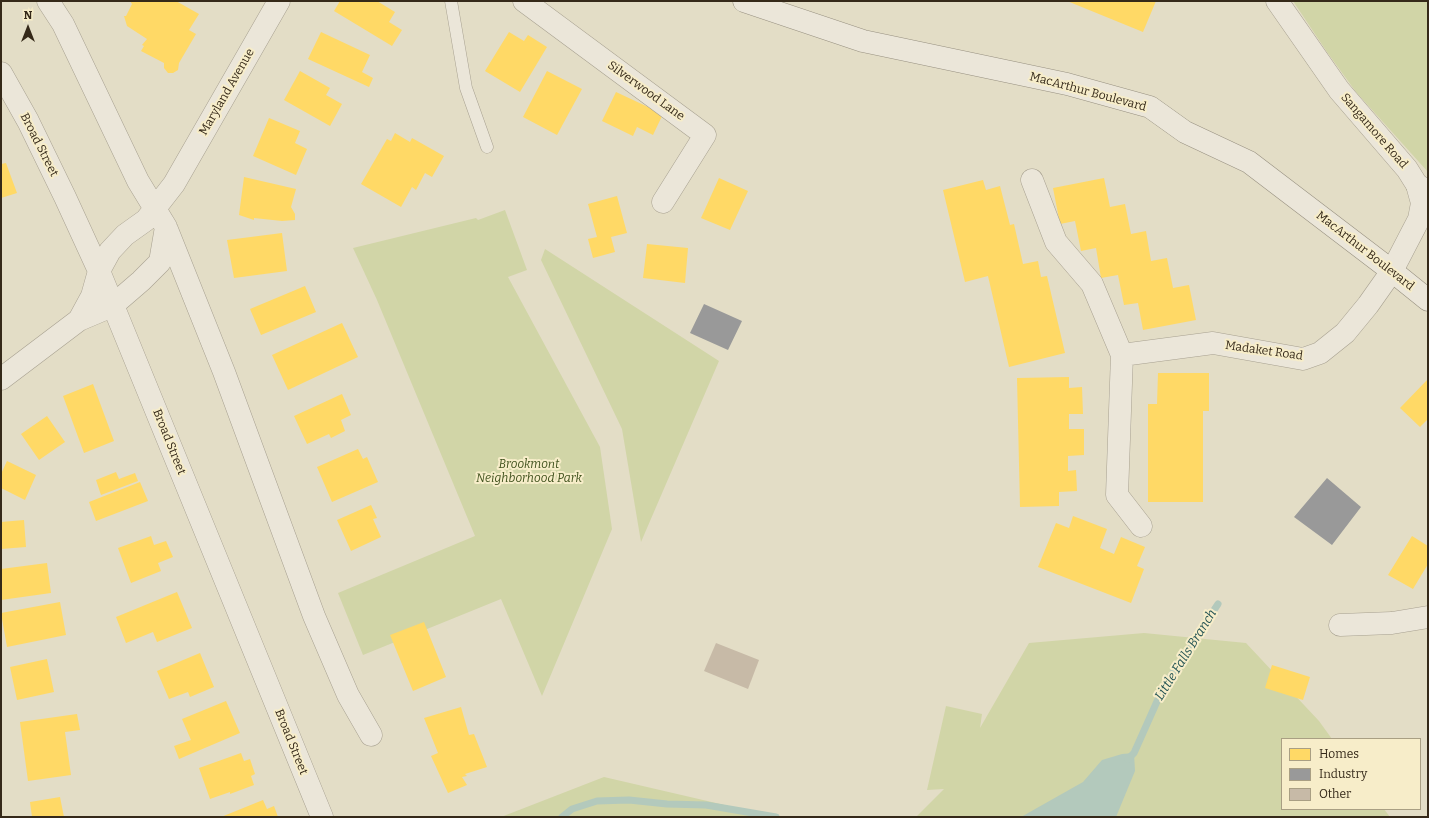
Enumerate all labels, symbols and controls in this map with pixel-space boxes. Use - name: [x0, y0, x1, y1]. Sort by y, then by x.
- north arrow: [8, 8, 48, 48]
- text: N: [24, 9, 32, 22]
- street label: Maryland Avenue: [196, 46, 258, 138]
- street label: Silverwood Lane: [605, 58, 687, 124]
- street label: MacArthur Boulevard: [1028, 69, 1148, 115]
- street label: Sangamore Road: [1337, 91, 1411, 171]
- street label: Broad Street: [17, 111, 61, 179]
- street label: MacArthur Boulevard: [1313, 208, 1417, 294]
- street label: Madaket Road: [1224, 338, 1304, 364]
- street label: Broad Street: [149, 407, 189, 477]
- park label: Brookmont Neighborhood Park: [476, 458, 582, 486]
- water label: Little Falls Branch: [1152, 607, 1220, 703]
- street label: Broad Street: [271, 707, 311, 777]
- legend: [1281, 738, 1421, 810]
- text: Homes: [1319, 747, 1359, 761]
- text: Industry: [1319, 767, 1367, 781]
- text: Other: [1319, 787, 1351, 801]

